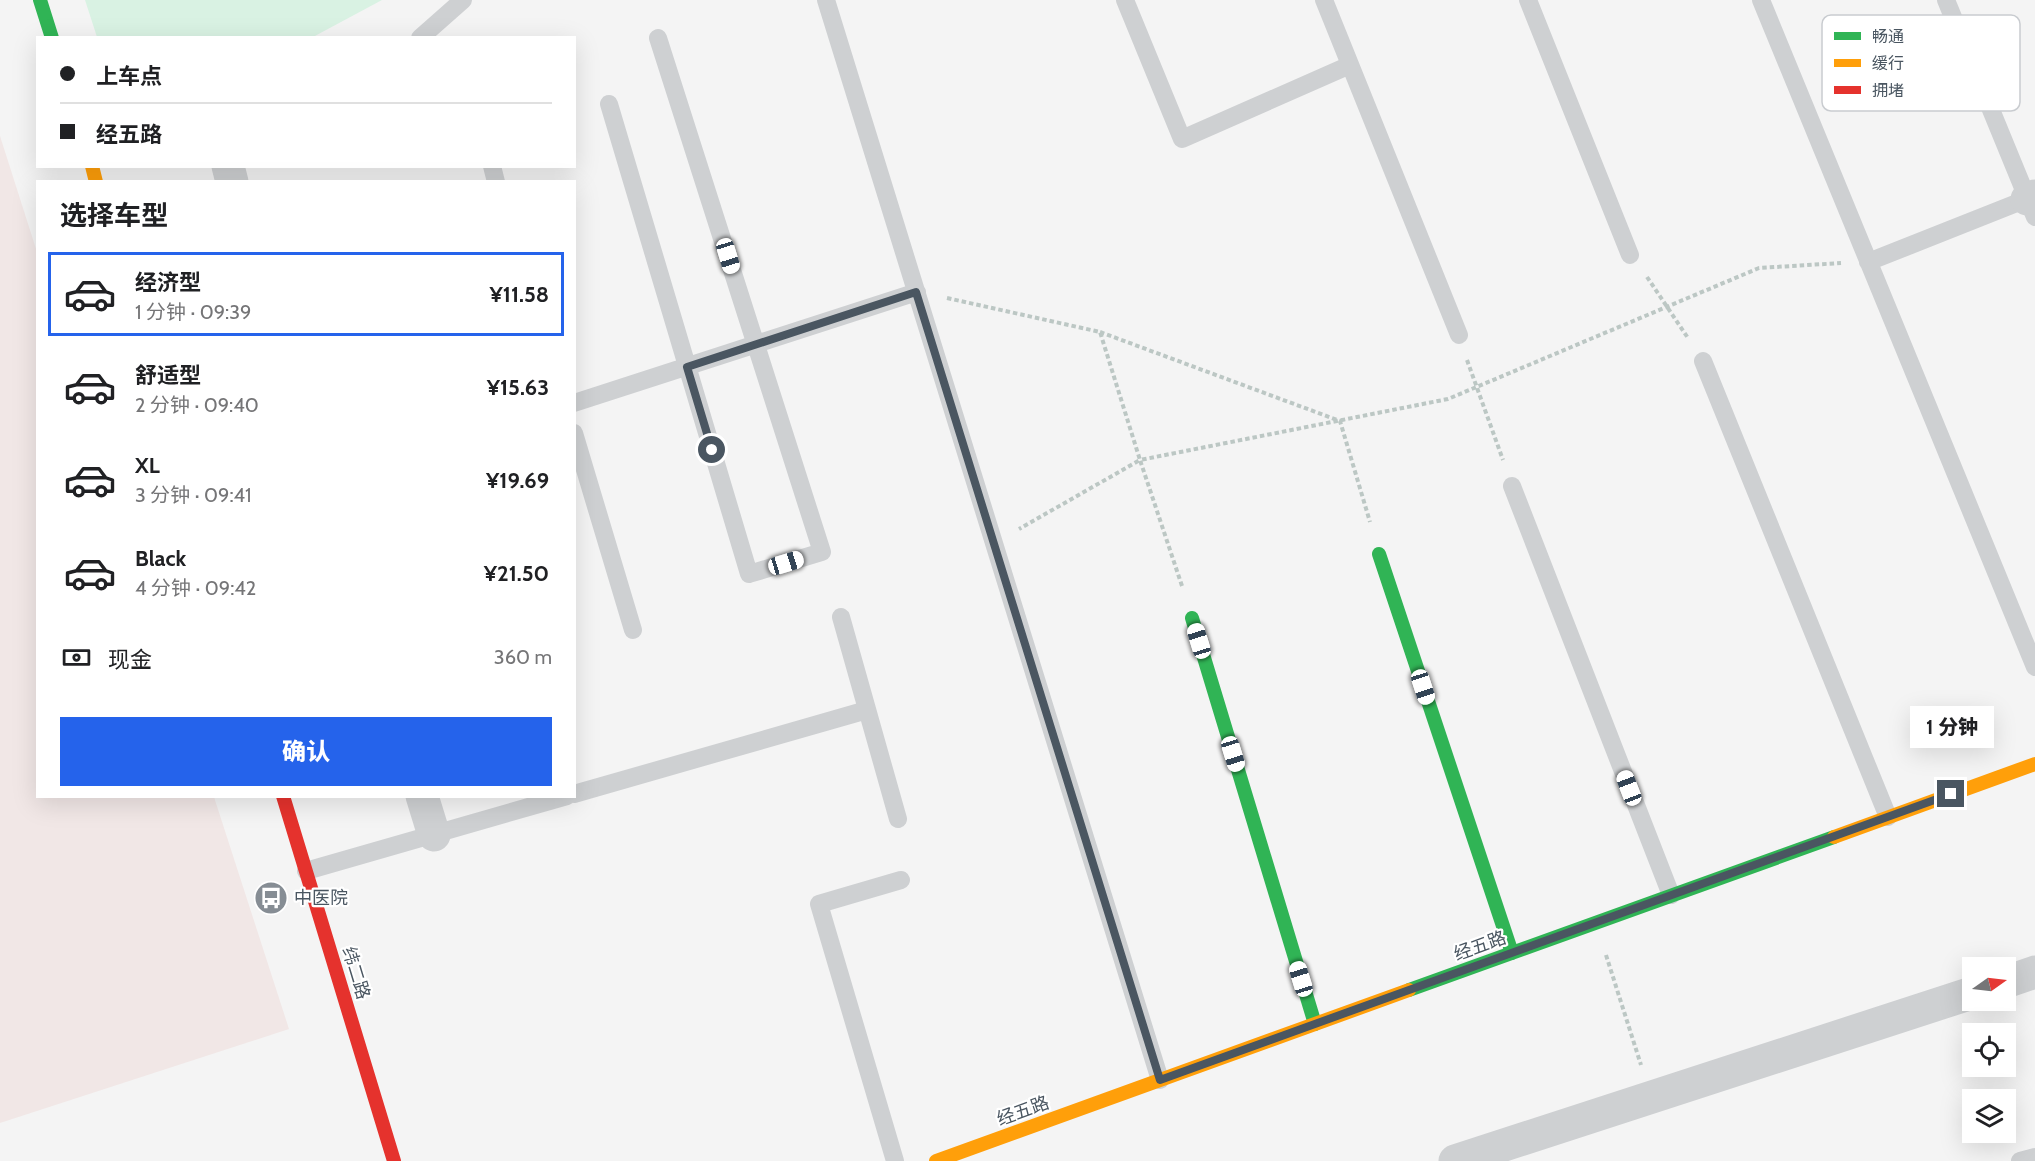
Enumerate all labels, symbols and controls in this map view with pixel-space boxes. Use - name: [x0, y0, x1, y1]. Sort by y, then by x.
- legend: [1822, 15, 2020, 111]
- text: 畅通: [1872, 27, 1904, 46]
- text: 缓行: [1872, 54, 1904, 73]
- text: 上车点: [96, 63, 162, 90]
- text: 拥堵: [1872, 81, 1904, 100]
- text: 经五路: [96, 121, 162, 148]
- text: 选择车型: [60, 199, 168, 232]
- car: [714, 236, 742, 276]
- icon: car: [63, 267, 117, 321]
- text: 经济型: [135, 269, 201, 296]
- text: ¥11.58: [489, 281, 549, 308]
- text: 1 分钟 · 09:39: [135, 300, 251, 324]
- icon: car: [63, 360, 117, 414]
- text: 舒适型: [135, 362, 201, 389]
- text: ¥15.63: [487, 374, 549, 401]
- text: 2 分钟 · 09:40: [135, 393, 259, 417]
- route start: [698, 436, 725, 463]
- text: XL: [135, 452, 160, 479]
- icon: car: [63, 453, 117, 507]
- text: ¥19.69: [486, 467, 549, 494]
- text: 3 分钟 · 09:41: [135, 483, 252, 507]
- text: Black: [135, 545, 186, 572]
- icon: car: [63, 546, 117, 600]
- car: [766, 549, 806, 577]
- text: ¥21.50: [484, 560, 549, 587]
- text: 4 分钟 · 09:42: [135, 576, 256, 600]
- car: [1185, 621, 1213, 661]
- icon: cash: [60, 641, 93, 674]
- text: 360 m: [494, 645, 552, 669]
- text: 现金: [108, 646, 152, 673]
- car: [1409, 667, 1437, 707]
- callout: 1 分钟: [1909, 707, 1993, 749]
- text: 1 分钟: [1926, 715, 1978, 739]
- button: 确认: [60, 717, 552, 786]
- car: [1219, 734, 1247, 774]
- car: [1614, 768, 1644, 808]
- route end: [1937, 780, 1964, 807]
- bus stop icon: 中医院: [253, 880, 289, 916]
- place label: 中医院: [294, 887, 348, 909]
- street label: 经五路: [1451, 926, 1509, 966]
- street label: 纬二路: [338, 944, 374, 1002]
- north arrow: [1962, 957, 2016, 1011]
- map controls: [1962, 957, 2016, 1143]
- car: [1287, 959, 1315, 999]
- button: locate: [1962, 1023, 2016, 1077]
- button: layers: [1962, 1089, 2016, 1143]
- street label: 经五路: [994, 1091, 1052, 1131]

